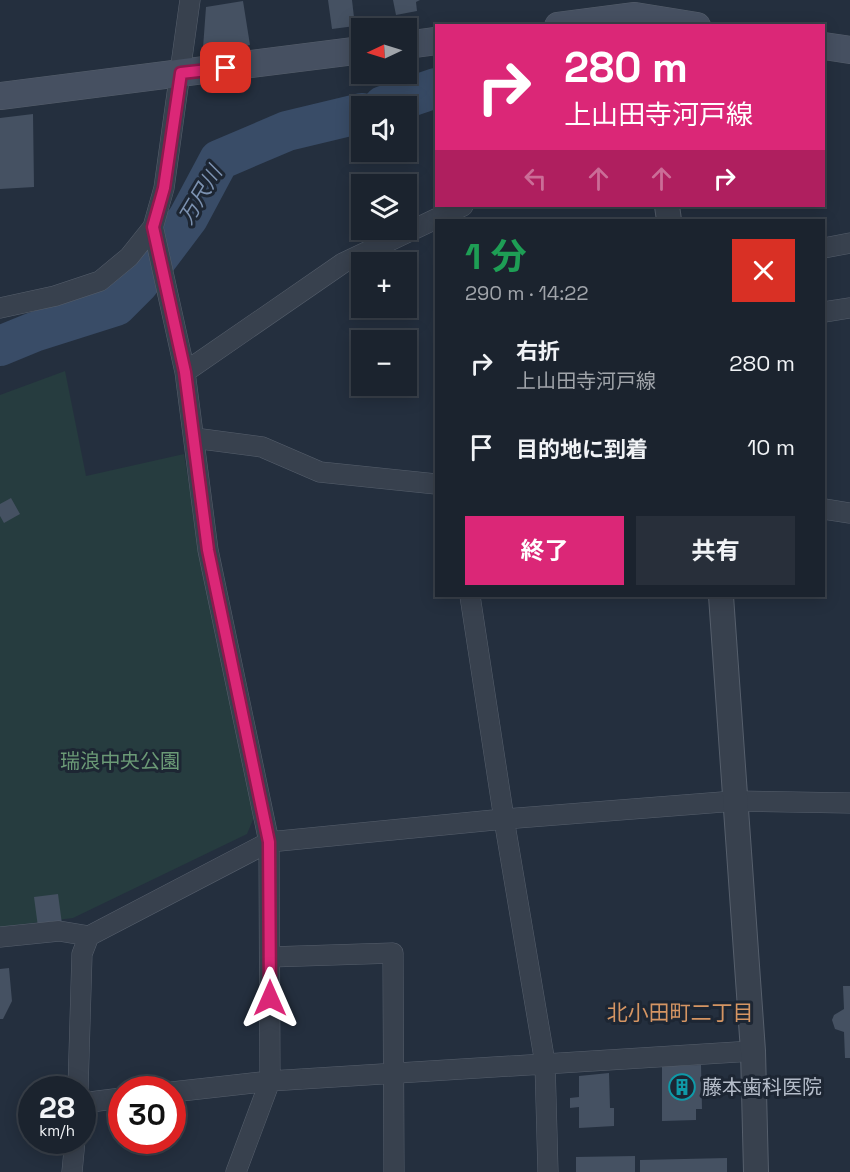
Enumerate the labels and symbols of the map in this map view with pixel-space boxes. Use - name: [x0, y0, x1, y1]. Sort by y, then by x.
- north arrow: [351, 18, 417, 84]
- pin: [200, 42, 251, 93]
- water label: 万尺川: [172, 159, 229, 229]
- park label: 瑞浪中央公園: [60, 748, 180, 774]
- position arrow: [238, 966, 302, 1030]
- district label: 北小田町二丁目: [607, 999, 754, 1026]
- building icon: 藤本歯科医院: [667, 1072, 697, 1102]
- place label: 藤本歯科医院: [702, 1074, 822, 1100]
- speed limit sign: 30: [108, 1076, 186, 1154]

